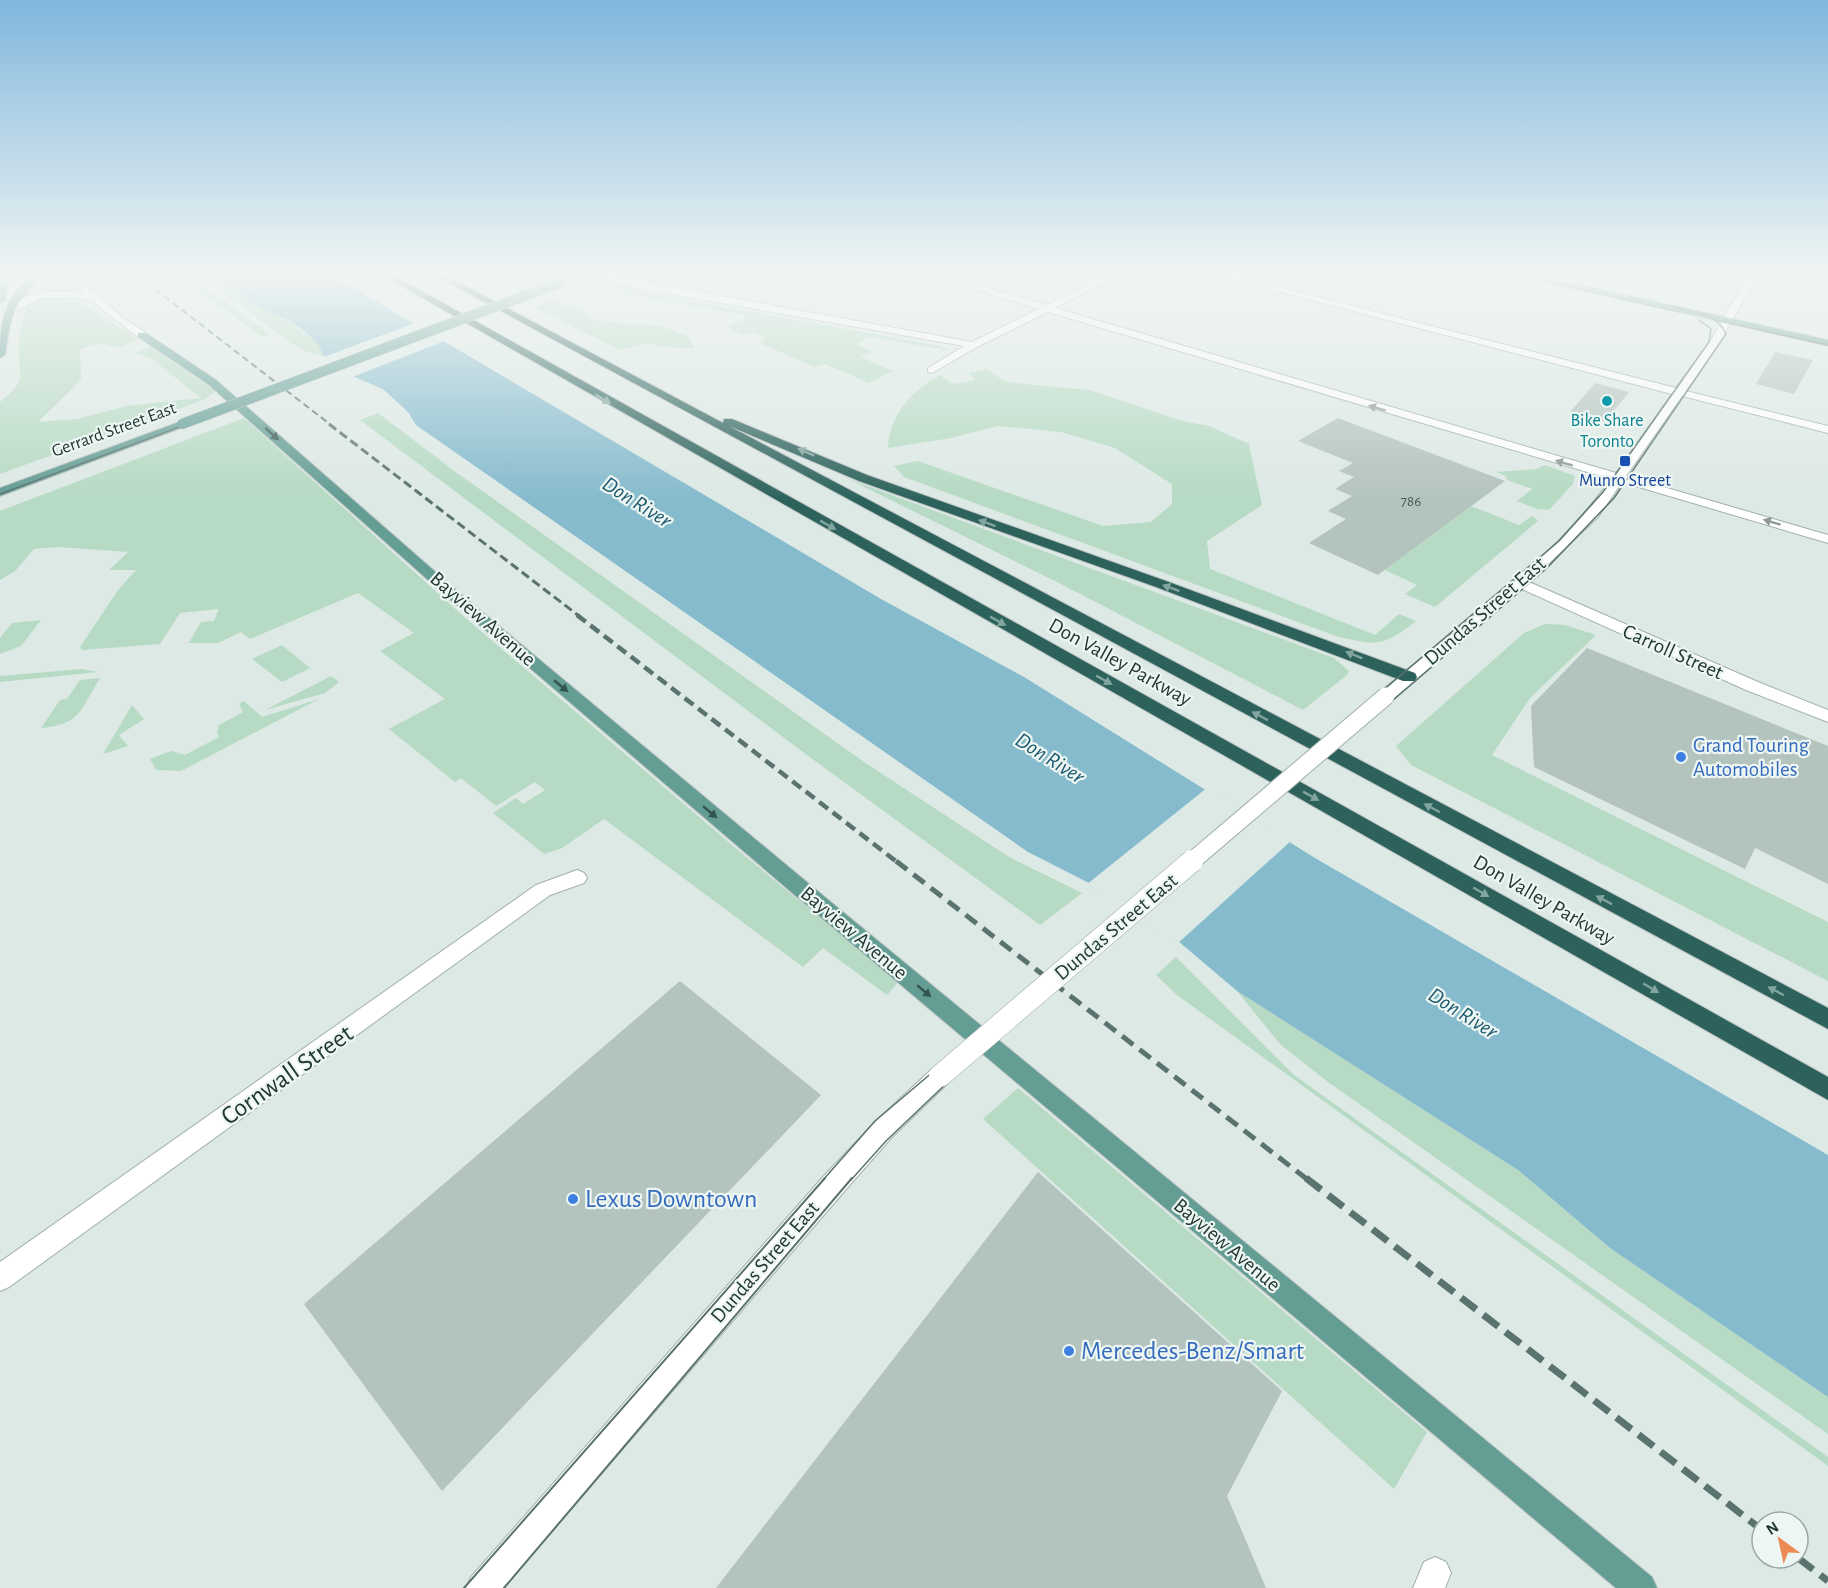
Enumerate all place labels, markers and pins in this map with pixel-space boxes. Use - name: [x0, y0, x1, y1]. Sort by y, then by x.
- marker: Bike Share Toronto: [1600, 394, 1614, 408]
- place label: Bike Share Toronto: [1570, 412, 1644, 451]
- marker: Munro Street: [1618, 454, 1632, 468]
- place label: Munro Street: [1579, 472, 1671, 490]
- place label: Grand Touring Automobiles: [1693, 735, 1810, 780]
- marker: Grand Touring Automobiles: [1674, 750, 1688, 764]
- place label: Lexus Downtown: [585, 1186, 757, 1212]
- marker: Lexus Downtown: [566, 1192, 580, 1206]
- place label: Mercedes-Benz/Smart: [1081, 1338, 1304, 1364]
- marker: Mercedes-Benz/Smart: [1062, 1344, 1076, 1358]

